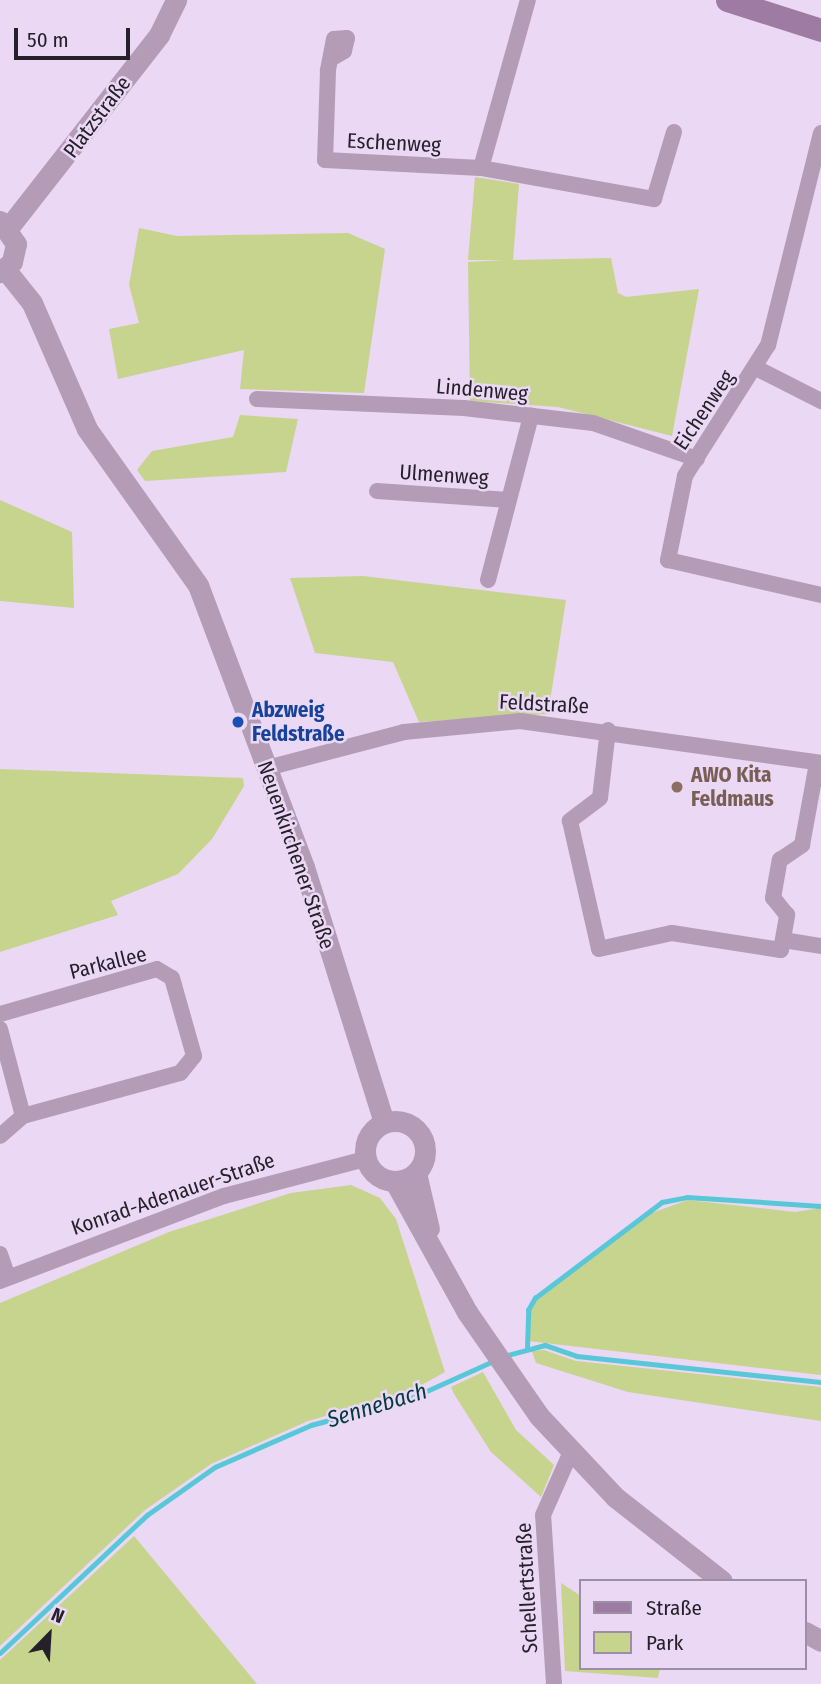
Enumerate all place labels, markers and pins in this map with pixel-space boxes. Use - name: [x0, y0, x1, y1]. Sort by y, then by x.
- place label: Abzweig Feldstraße: [252, 697, 345, 747]
- marker: Abzweig Feldstraße: [230, 714, 246, 730]
- place label: AWO Kita Feldmaus: [691, 762, 774, 812]
- marker: AWO Kita Feldmaus: [669, 779, 685, 795]

